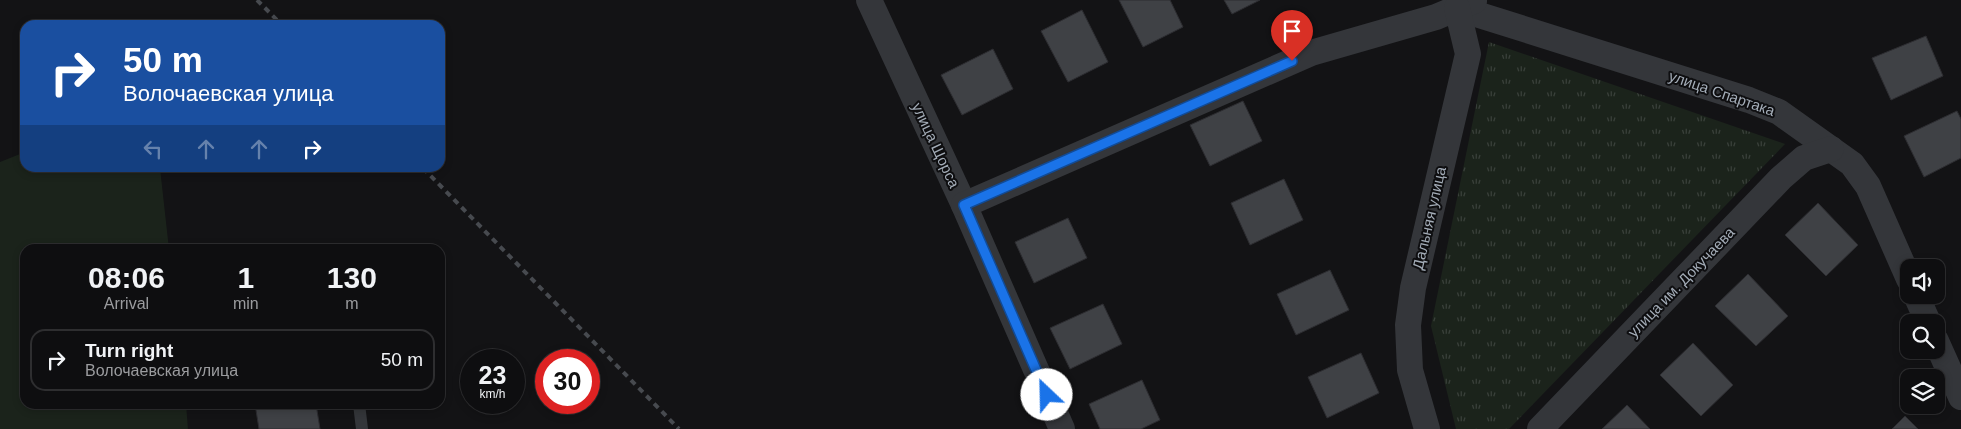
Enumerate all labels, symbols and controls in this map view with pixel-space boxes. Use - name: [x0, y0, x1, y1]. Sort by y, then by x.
- pin: [1271, 10, 1313, 61]
- icon: arrive: [1278, 17, 1306, 45]
- icon: right: [40, 40, 105, 105]
- text: 50 m: [123, 40, 203, 79]
- street label: улица Спартака: [1667, 67, 1778, 119]
- text: Волочаевская улица: [123, 81, 333, 106]
- street label: улица Щорса: [909, 100, 963, 191]
- icon: left: [139, 135, 167, 163]
- icon: ahead: [192, 135, 220, 163]
- icon: ahead: [245, 135, 273, 163]
- icon: right: [298, 135, 326, 163]
- street label: Дальняя улица: [1409, 164, 1449, 271]
- street label: улица им. Докучаева: [1624, 223, 1738, 340]
- map controls: [1900, 259, 1945, 414]
- button: sound: [1900, 259, 1945, 304]
- text: 08:06: [88, 261, 165, 294]
- text: 1: [237, 261, 254, 294]
- text: 130: [327, 261, 377, 294]
- text: Arrival: [104, 295, 149, 312]
- text: min: [233, 295, 259, 312]
- text: m: [345, 295, 358, 312]
- button: search: [1900, 314, 1945, 359]
- text: Turn right: [85, 340, 173, 361]
- icon: right: [42, 346, 70, 374]
- text: 50 m: [381, 349, 423, 370]
- speed limit sign: 30: [535, 349, 600, 414]
- text: 23: [479, 361, 506, 389]
- text: Волочаевская улица: [85, 362, 238, 379]
- position arrow: [1020, 368, 1072, 420]
- button: layers: [1900, 369, 1945, 414]
- text: km/h: [479, 387, 506, 401]

